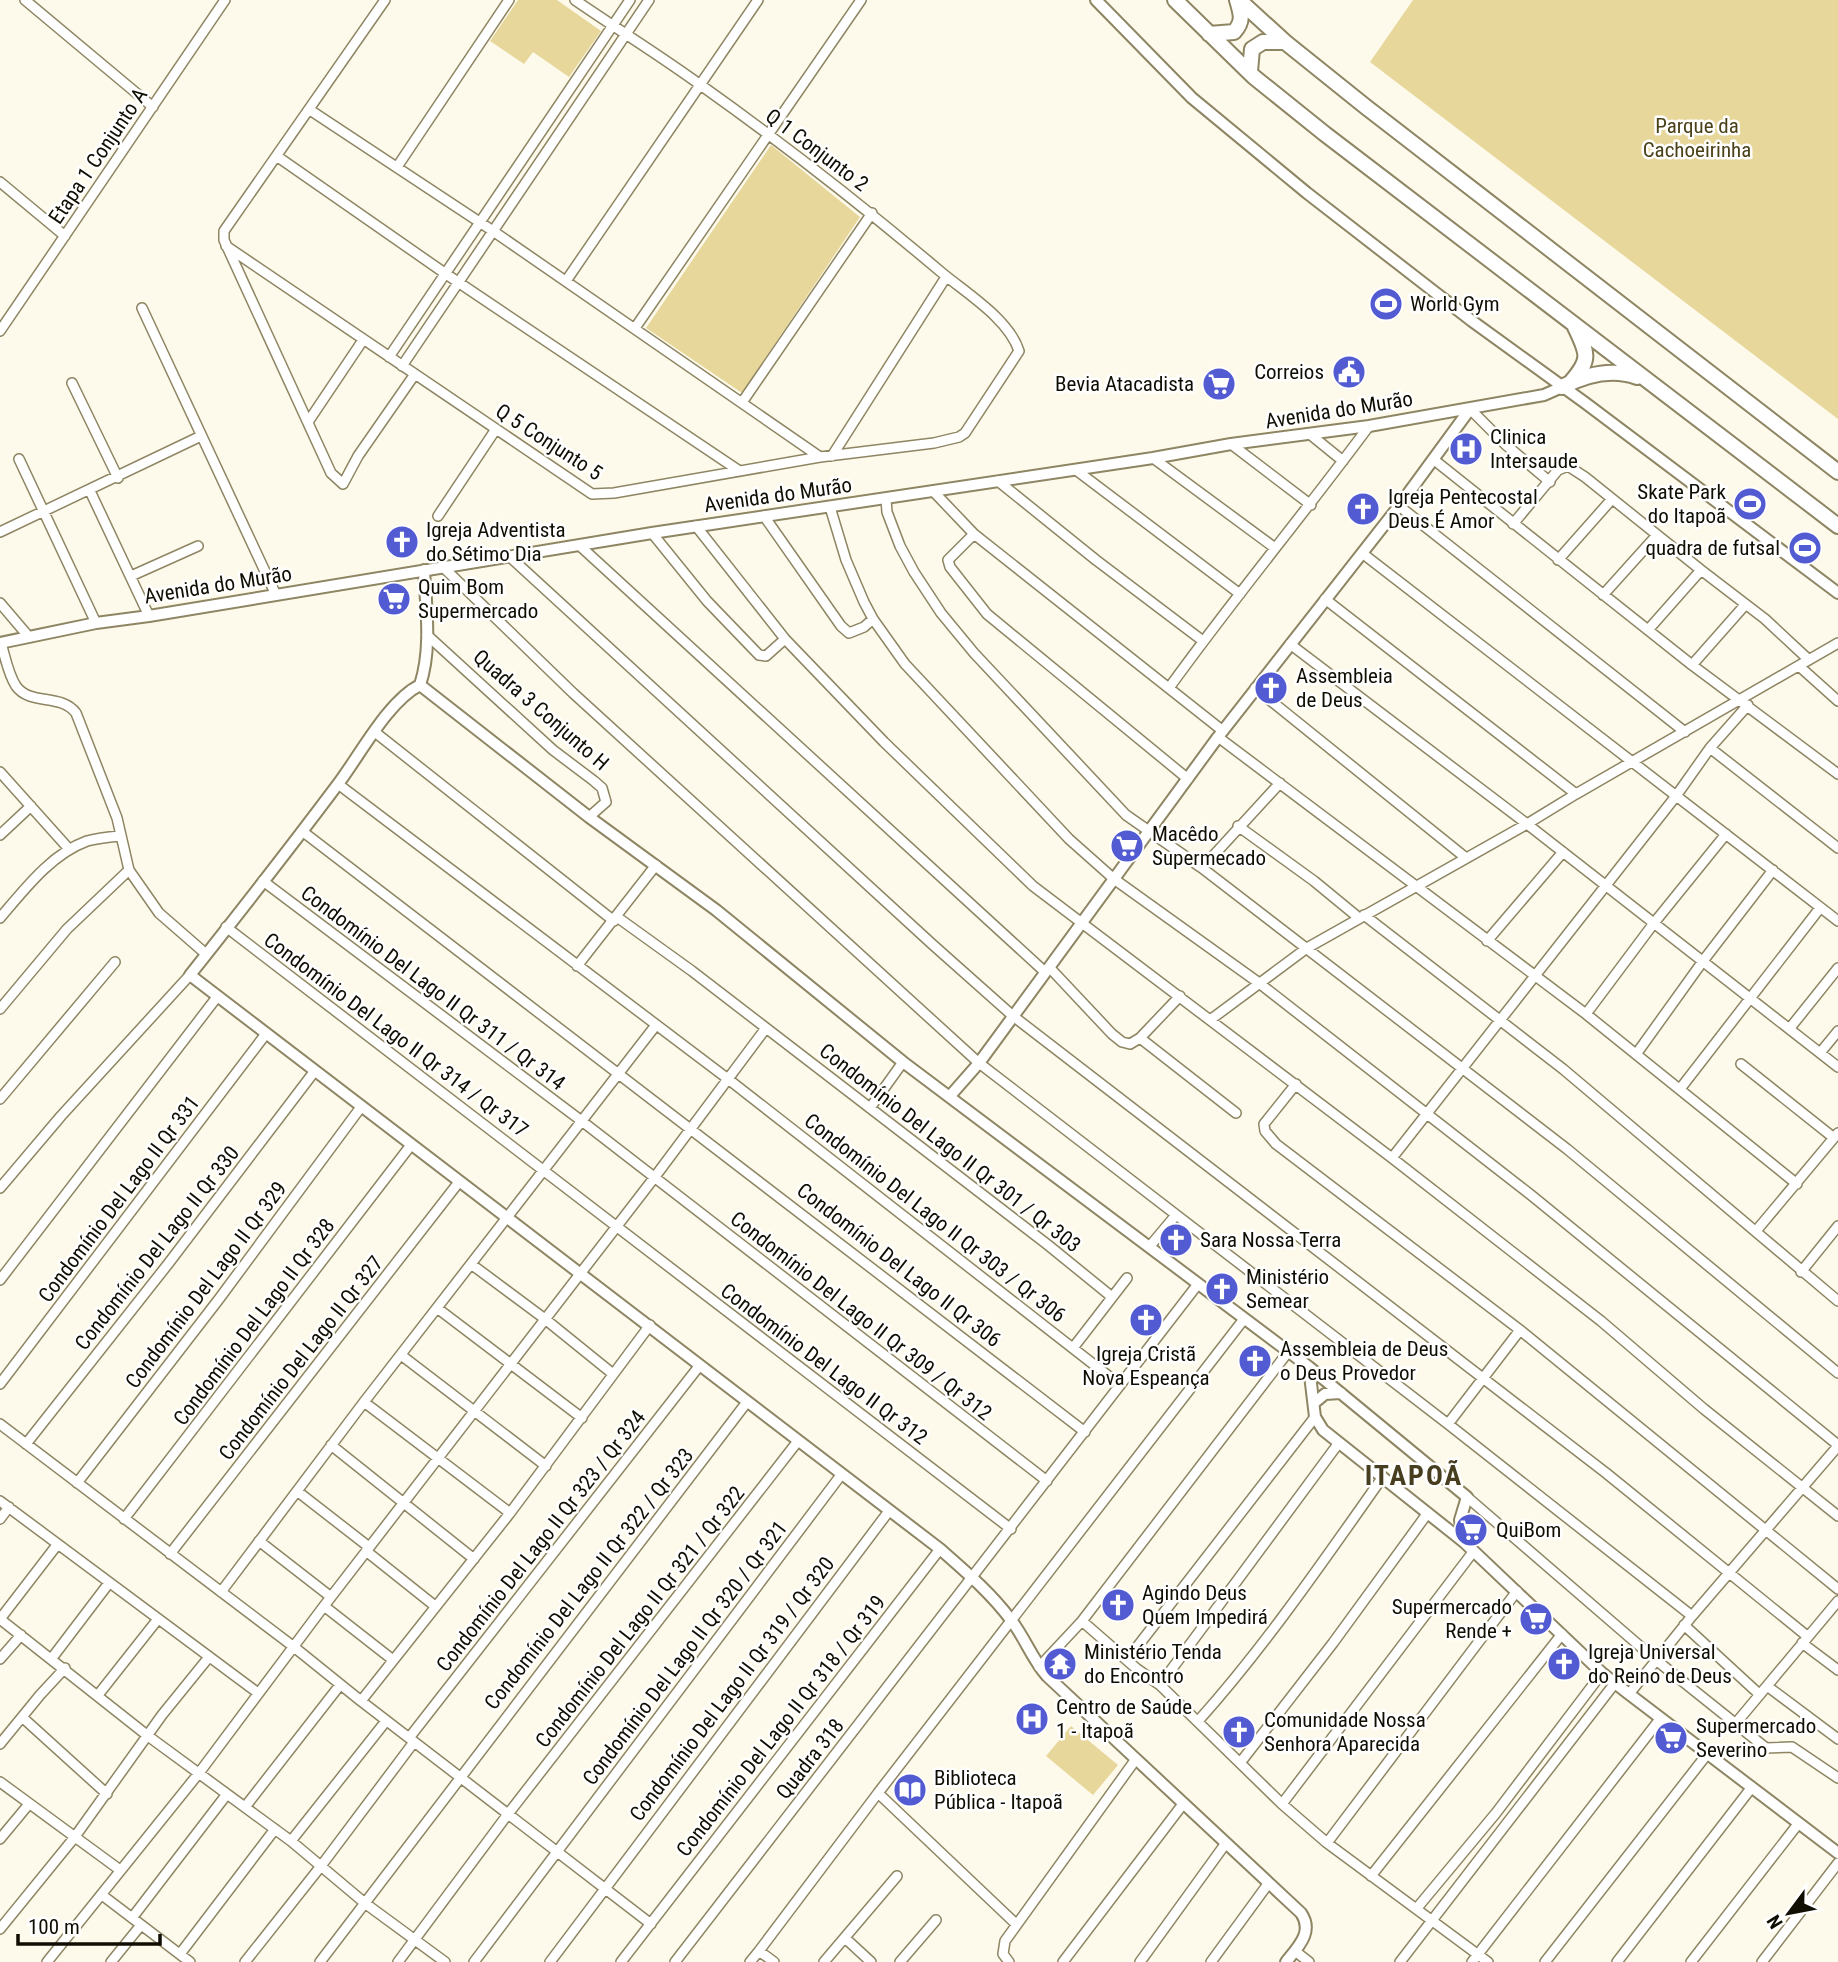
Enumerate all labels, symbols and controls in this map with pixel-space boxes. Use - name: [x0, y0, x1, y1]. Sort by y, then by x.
- street label: Etapa 1 Conjunto A: [44, 84, 152, 228]
- street label: Q 1 Conjunto 2: [761, 104, 873, 196]
- park label: Parque da Cachoeirinha: [1643, 114, 1751, 162]
- sports icon: World Gym: [1367, 285, 1405, 323]
- place label: World Gym: [1410, 292, 1500, 316]
- public building icon: Correios: [1330, 353, 1368, 391]
- place label: Correios: [1254, 360, 1324, 384]
- supermarket icon: Bevia Atacadista: [1200, 365, 1238, 403]
- place label: Bevia Atacadista: [1055, 372, 1194, 396]
- street label: Avenida do Murão: [1264, 386, 1414, 434]
- street label: Q 5 Conjunto 5: [491, 399, 607, 485]
- place label: Clinica Intersaude: [1490, 425, 1578, 473]
- hospital icon: Clinica Intersaude: [1447, 430, 1485, 468]
- street label: Avenida do Murão: [703, 473, 853, 517]
- place label: Skate Park do Itapoã: [1637, 480, 1727, 528]
- place label: Igreja Pentecostal Deus É Amor: [1388, 485, 1538, 533]
- sports icon: Skate Park do Itapoã: [1731, 485, 1769, 523]
- church icon: Igreja Pentecostal Deus É Amor: [1344, 490, 1382, 528]
- place label: Igreja Adventista do Sétimo Dia: [426, 518, 566, 566]
- church icon: Igreja Adventista do Sétimo Dia: [383, 523, 421, 561]
- sports icon: quadra de futsal: [1786, 529, 1824, 567]
- place label: quadra de futsal: [1645, 536, 1780, 560]
- street label: Avenida do Murão: [143, 561, 293, 609]
- place label: Quim Bom Supermercado: [418, 575, 538, 623]
- supermarket icon: Quim Bom Supermercado: [375, 580, 413, 618]
- street label: Quadra 3 Conjunto H: [468, 645, 614, 775]
- place label: Assembleia de Deus: [1296, 664, 1393, 712]
- church icon: Assembleia de Deus: [1252, 669, 1290, 707]
- place label: Macêdo Supermecado: [1152, 822, 1266, 870]
- supermarket icon: Macêdo Supermecado: [1108, 827, 1146, 865]
- street label: Condomínio Del Lago II Qr 311 / Qr 314: [296, 881, 570, 1095]
- street label: Condomínio Del Lago II Qr 314 / Qr 317: [259, 928, 533, 1142]
- street label: Condomínio Del Lago II Qr 301 / Qr 303: [815, 1039, 1085, 1257]
- street label: Condomínio Del Lago II Qr 331: [34, 1091, 204, 1307]
- street label: Condomínio Del Lago II Qr 303 / Qr 306: [800, 1109, 1070, 1327]
- street label: Condomínio Del Lago II Qr 330: [70, 1141, 244, 1355]
- street label: Condomínio Del Lago II Qr 329: [121, 1177, 291, 1393]
- street label: Condomínio Del Lago II Qr 306: [792, 1178, 1006, 1352]
- street label: Condomínio Del Lago II Qr 309 / Qr 312: [726, 1207, 996, 1425]
- street label: Condomínio Del Lago II Qr 328: [169, 1214, 339, 1430]
- church icon: Sara Nossa Terra: [1157, 1221, 1195, 1259]
- place label: Sara Nossa Terra: [1200, 1228, 1341, 1252]
- street label: Condomínio Del Lago II Qr 327: [214, 1251, 388, 1465]
- place label: Ministério Semear: [1246, 1265, 1329, 1313]
- church icon: Ministério Semear: [1203, 1270, 1241, 1308]
- street label: Condomínio Del Lago II Qr 312: [716, 1279, 932, 1449]
- church icon: Igreja Cristã Nova Espeança: [1127, 1301, 1165, 1339]
- place label: Assembleia de Deus o Deus Provedor: [1280, 1337, 1448, 1385]
- place label: Igreja Cristã Nova Espeança: [1082, 1342, 1210, 1390]
- church icon: Assembleia de Deus o Deus Provedor: [1236, 1342, 1274, 1380]
- street label: Condomínio Del Lago II Qr 323 / Qr 324: [432, 1406, 650, 1676]
- street label: Condomínio Del Lago II Qr 322 / Qr 323: [480, 1444, 698, 1714]
- district label: ITAPOÃ: [1365, 1459, 1463, 1492]
- street label: Condomínio Del Lago II Qr 321 / Qr 322: [531, 1482, 749, 1752]
- supermarket icon: QuiBom: [1452, 1511, 1490, 1549]
- street label: Condomínio Del Lago II Qr 320 / Qr 321: [578, 1516, 792, 1790]
- place label: QuiBom: [1496, 1518, 1561, 1542]
- street label: Condomínio Del Lago II Qr 319 / Qr 320: [625, 1552, 839, 1826]
- place label: Agindo Deus Quem Impedirá: [1142, 1581, 1268, 1629]
- church icon: Agindo Deus Quem Impedirá: [1099, 1586, 1137, 1624]
- street label: Condomínio Del Lago II Qr 318 / Qr 319: [672, 1591, 890, 1861]
- place label: Supermercado Rende +: [1392, 1595, 1512, 1643]
- supermarket icon: Supermercado Rende +: [1517, 1600, 1555, 1638]
- place label: Ministério Tenda do Encontro: [1084, 1640, 1222, 1688]
- place label: Igreja Universal do Reino de Deus: [1588, 1640, 1732, 1688]
- temple icon: Ministério Tenda do Encontro: [1041, 1645, 1079, 1683]
- church icon: Igreja Universal do Reino de Deus: [1545, 1645, 1583, 1683]
- place label: Centro de Saúde 1 - Itapoã: [1056, 1695, 1192, 1743]
- hospital icon: Centro de Saúde 1 - Itapoã: [1013, 1700, 1051, 1738]
- place label: Comunidade Nossa Senhora Aparecida: [1264, 1708, 1426, 1756]
- church icon: Comunidade Nossa Senhora Aparecida: [1220, 1713, 1258, 1751]
- street label: Quadra 318: [771, 1714, 849, 1804]
- place label: Supermercado Severino: [1696, 1714, 1816, 1762]
- supermarket icon: Supermercado Severino: [1652, 1719, 1690, 1757]
- place label: Biblioteca Pública - Itapoã: [934, 1766, 1063, 1814]
- library icon: Biblioteca Pública - Itapoã: [891, 1771, 929, 1809]
- north arrow: [1754, 1878, 1824, 1948]
- scale bar: [18, 1902, 159, 1946]
- text: N: [1762, 1911, 1788, 1933]
- text: 100 m: [28, 1915, 80, 1939]

